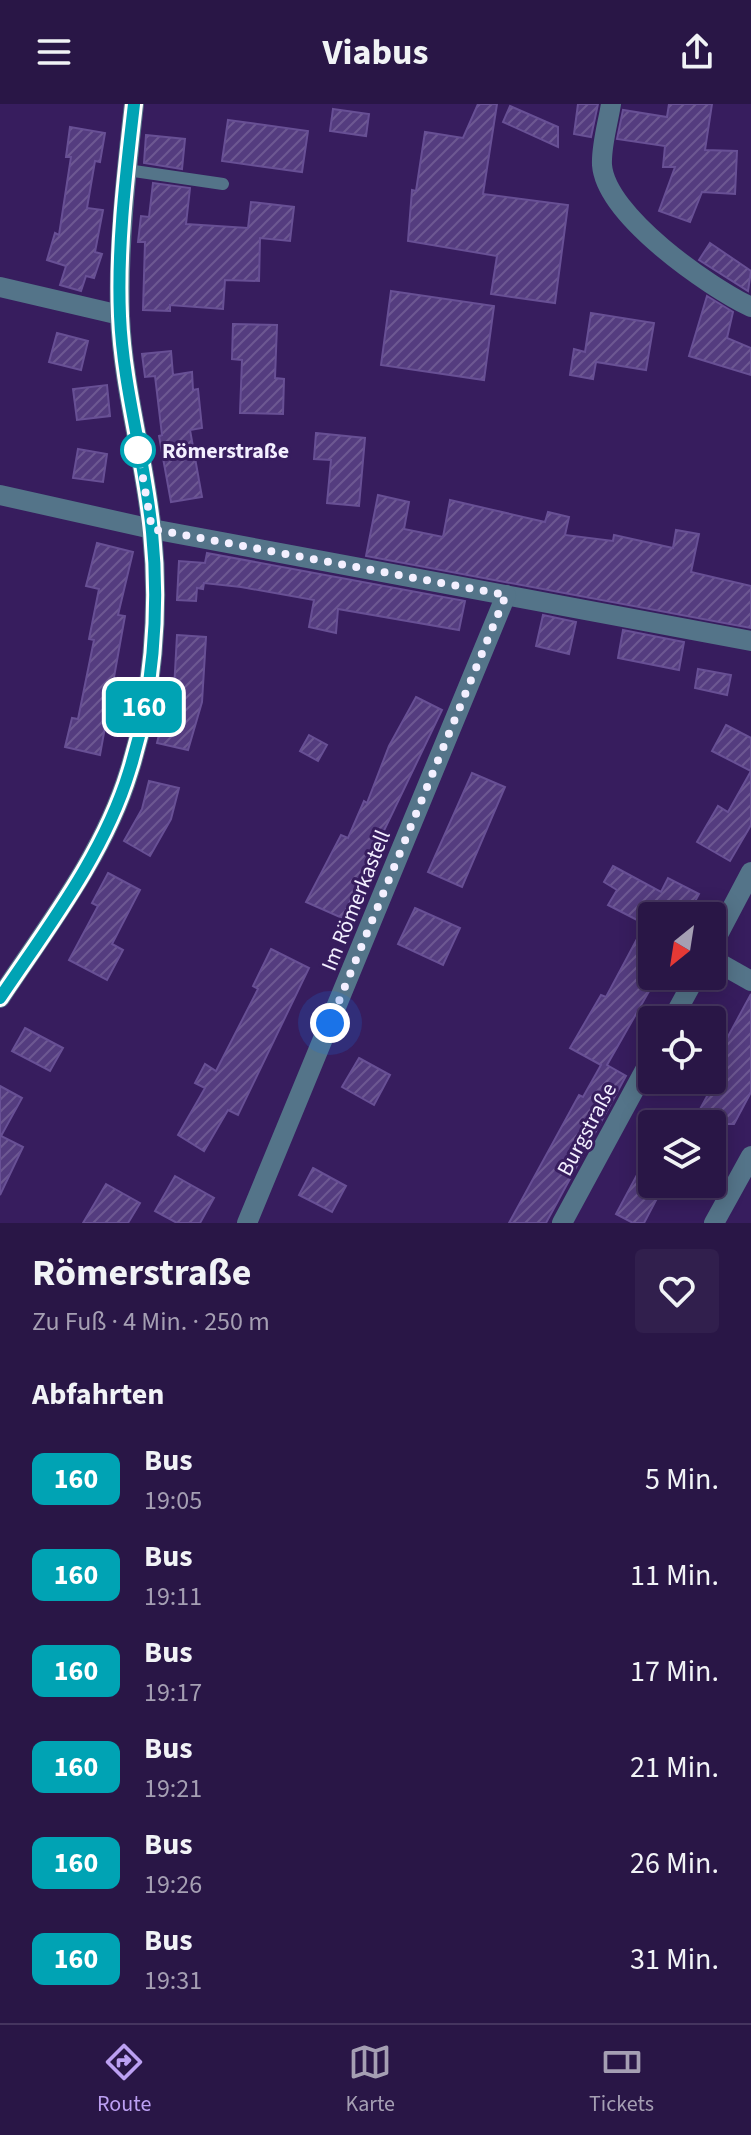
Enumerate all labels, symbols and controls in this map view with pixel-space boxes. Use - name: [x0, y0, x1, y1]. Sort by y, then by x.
- text: Viabus: [323, 27, 428, 78]
- icon: menu: [32, 30, 76, 74]
- icon: share: [675, 30, 719, 74]
- marker: Römerstraße: [121, 433, 155, 467]
- place label: Römerstraße: [162, 435, 289, 467]
- line badge: 160: [98, 681, 190, 733]
- text: 160: [122, 687, 166, 727]
- street label: Im Römerkastell: [313, 825, 399, 976]
- north arrow: [638, 902, 726, 990]
- map controls: [638, 902, 726, 1198]
- your location: [310, 1003, 350, 1043]
- button: locate: [638, 1006, 726, 1094]
- street label: Burgstraße: [549, 1077, 625, 1182]
- button: layers: [638, 1110, 726, 1198]
- text: Römerstraße: [32, 1246, 251, 1300]
- button: heart: [635, 1249, 719, 1333]
- text: Zu Fuß · 4 Min. · 250 m: [32, 1303, 270, 1340]
- text: Abfahrten: [32, 1373, 164, 1416]
- text: Bus: [144, 1439, 192, 1482]
- text: 5 Min.: [645, 1458, 719, 1501]
- text: 160: [54, 1459, 98, 1499]
- text: 19:05: [144, 1482, 202, 1519]
- text: Bus: [144, 1535, 192, 1578]
- text: 11 Min.: [630, 1554, 719, 1597]
- text: 160: [54, 1555, 98, 1595]
- text: 19:11: [144, 1578, 202, 1615]
- text: Bus: [144, 1631, 192, 1674]
- text: 17 Min.: [630, 1650, 719, 1693]
- text: 160: [54, 1651, 98, 1691]
- text: 19:17: [144, 1674, 202, 1711]
- text: Bus: [144, 1727, 192, 1770]
- text: 21 Min.: [630, 1746, 719, 1789]
- text: 160: [54, 1747, 98, 1787]
- text: 19:21: [144, 1770, 202, 1807]
- text: Bus: [144, 1823, 192, 1866]
- text: 26 Min.: [630, 1842, 719, 1885]
- text: 160: [54, 1843, 98, 1883]
- text: 19:26: [144, 1866, 202, 1903]
- text: Bus: [144, 1919, 192, 1962]
- text: 31 Min.: [630, 1938, 719, 1981]
- text: 160: [54, 1939, 98, 1979]
- text: 19:31: [144, 1962, 202, 1999]
- tab: Route: [97, 2040, 151, 2120]
- tab: Karte: [345, 2040, 395, 2120]
- tab: Tickets: [589, 2040, 654, 2120]

